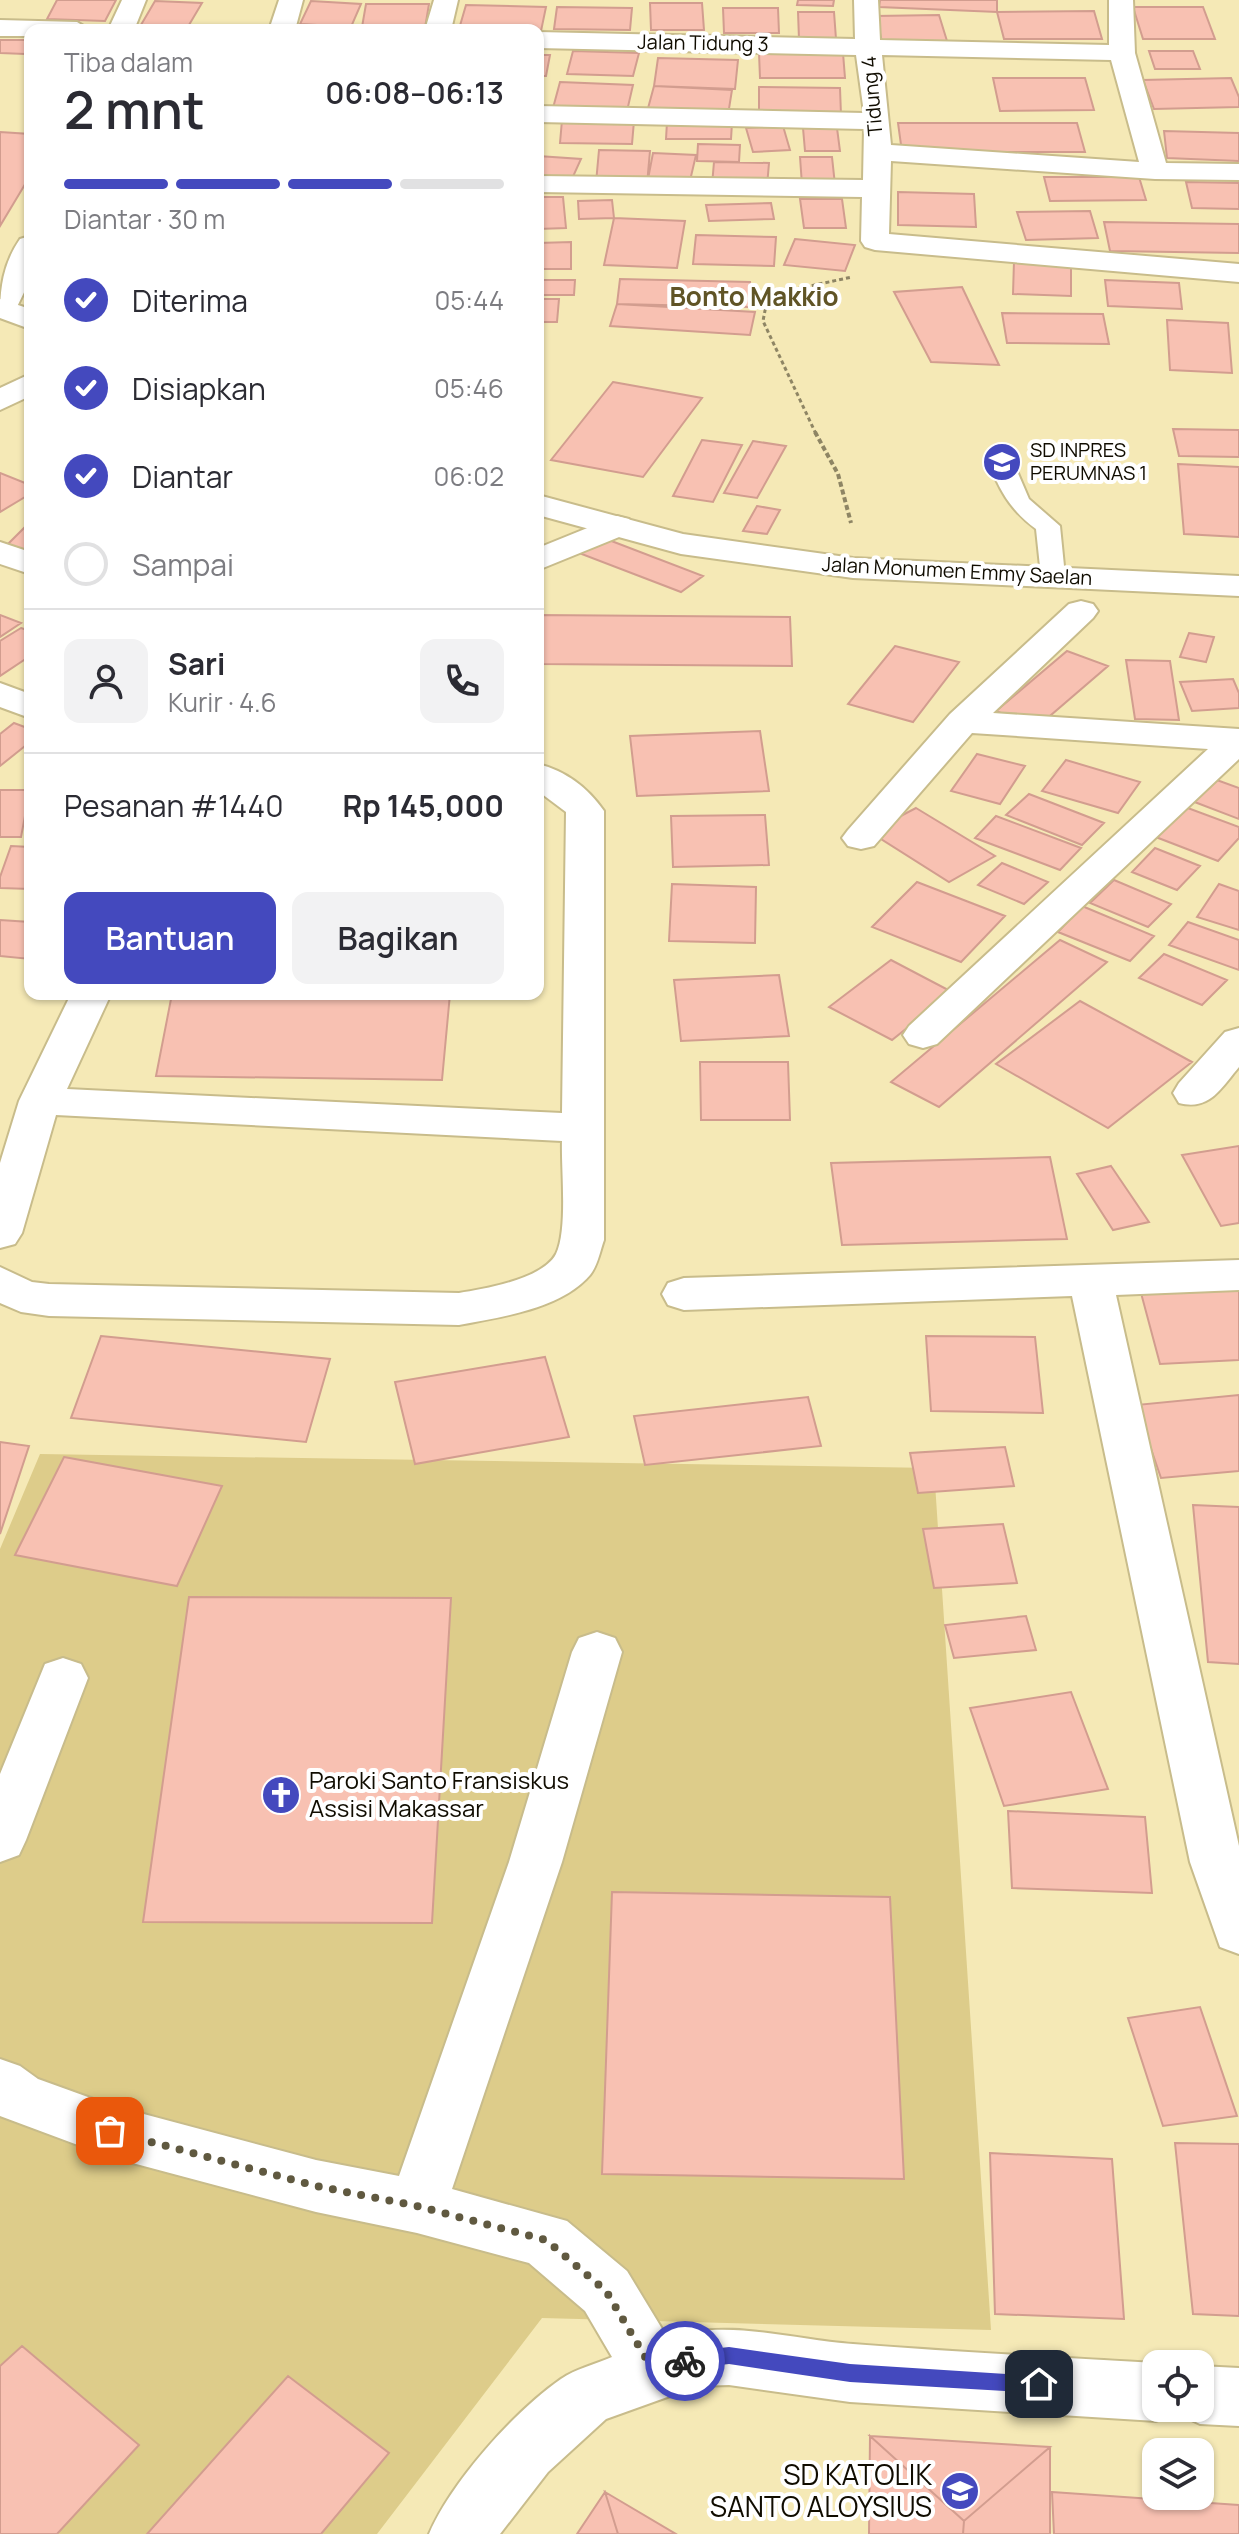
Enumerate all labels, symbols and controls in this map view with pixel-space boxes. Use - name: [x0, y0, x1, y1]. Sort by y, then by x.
- street label: Jalan Tidung 3: [637, 28, 769, 57]
- text: Tiba dalam: [64, 44, 193, 80]
- street label: Tidung 4: [855, 55, 888, 137]
- text: 06:08–06:13: [325, 72, 504, 113]
- text: 2 mnt: [64, 74, 205, 145]
- text: Diantar · 30 m: [64, 201, 225, 237]
- icon: check: [64, 278, 108, 322]
- district label: Bonto Makkio: [669, 278, 839, 314]
- text: Diterima: [132, 280, 248, 321]
- text: 05:44: [434, 282, 504, 318]
- icon: check: [64, 366, 108, 410]
- text: Disiapkan: [132, 368, 266, 409]
- text: 05:46: [434, 370, 504, 406]
- place label: SD INPRES PERUMNAS 1: [1030, 436, 1147, 486]
- school or university icon: SD INPRES PERUMNAS 1: [981, 441, 1023, 483]
- icon: check: [64, 454, 108, 498]
- text: Diantar: [132, 456, 233, 497]
- text: 06:02: [434, 458, 504, 494]
- text: Sampai: [132, 544, 234, 585]
- street label: Jalan Monumen Emmy Saelan: [821, 550, 1093, 591]
- button: person: [64, 639, 148, 723]
- button: phone: [420, 639, 504, 723]
- text: Sari: [168, 643, 225, 684]
- text: Kurir · 4.6: [168, 684, 277, 720]
- text: Pesanan #1440: [64, 785, 284, 826]
- text: Rp 145,000: [342, 785, 504, 826]
- button: Bantuan: [64, 892, 276, 984]
- button: Bagikan: [292, 892, 504, 984]
- place label: Paroki Santo Fransiskus Assisi Makassar: [309, 1763, 569, 1824]
- church icon: Paroki Santo Fransiskus Assisi Makassar: [260, 1774, 302, 1816]
- pin: [76, 2097, 144, 2165]
- icon: bag: [88, 2109, 132, 2153]
- courier: [645, 2321, 725, 2401]
- icon: bike: [663, 2339, 707, 2383]
- pin: [1005, 2350, 1073, 2418]
- map controls: [1142, 2350, 1214, 2510]
- button: locate: [1142, 2350, 1214, 2422]
- icon: home: [1017, 2362, 1061, 2406]
- button: layers: [1142, 2438, 1214, 2510]
- place label: SD KATOLIK SANTO ALOYSIUS: [710, 2455, 932, 2525]
- school or university icon: SD KATOLIK SANTO ALOYSIUS: [939, 2470, 981, 2512]

